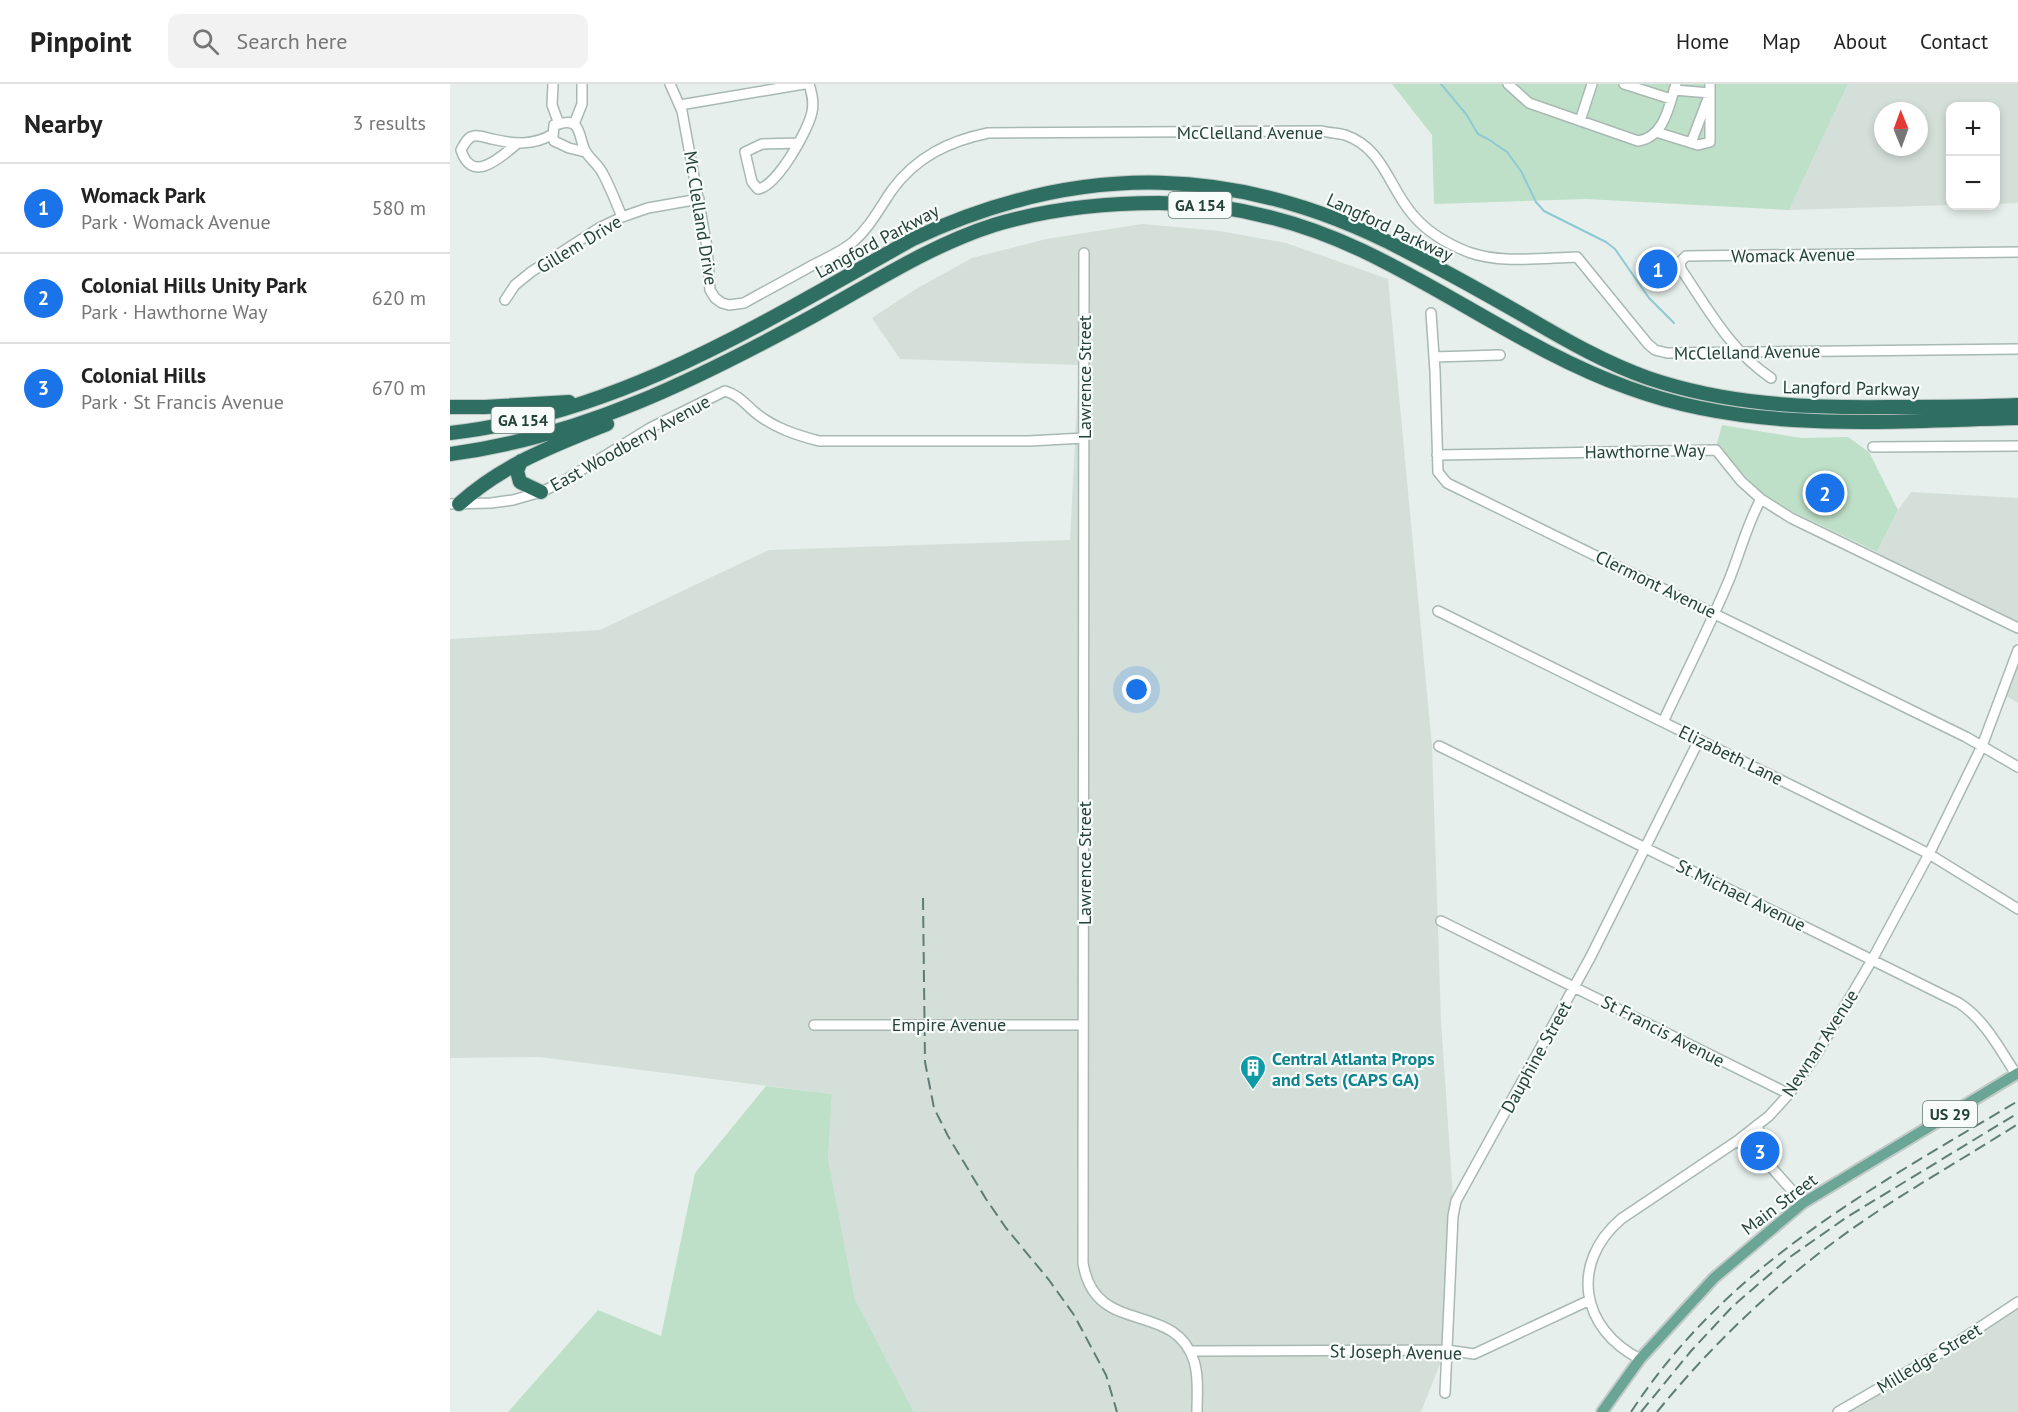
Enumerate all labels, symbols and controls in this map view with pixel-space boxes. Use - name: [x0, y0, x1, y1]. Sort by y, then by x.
- search box: [168, 14, 588, 68]
- text: Pinpoint: [30, 23, 132, 60]
- icon: search: [189, 25, 222, 58]
- text: Search here: [237, 27, 347, 55]
- text: Home: [1676, 28, 1729, 55]
- text: Map: [1762, 28, 1801, 55]
- text: About: [1834, 28, 1887, 55]
- text: Contact: [1920, 28, 1988, 55]
- north arrow: [1874, 102, 1928, 156]
- map controls: [1946, 102, 2000, 210]
- button: +: [1946, 102, 2000, 156]
- text: Nearby: [24, 107, 102, 140]
- text: 3 results: [353, 110, 426, 136]
- street label: McClelland Avenue: [1177, 121, 1323, 144]
- street label: Mc Clelland Drive: [679, 149, 723, 287]
- button: −: [1946, 156, 2000, 210]
- text: Womack Park: [81, 181, 206, 209]
- street label: Langford Parkway: [1323, 188, 1457, 267]
- road number: GA 154: [1168, 192, 1232, 218]
- text: 1: [38, 195, 49, 221]
- text: 580 m: [372, 195, 426, 221]
- street label: Langford Parkway: [811, 198, 943, 283]
- text: Park · Womack Avenue: [81, 209, 271, 235]
- street label: Gillem Drive: [532, 210, 626, 278]
- street label: Womack Avenue: [1731, 242, 1855, 268]
- pin: 1: [1638, 246, 1678, 291]
- text: Colonial Hills Unity Park: [81, 271, 307, 299]
- text: 2: [38, 285, 49, 311]
- text: 620 m: [372, 285, 426, 311]
- text: Park · Hawthorne Way: [81, 299, 268, 325]
- street label: Lawrence Street: [1073, 315, 1096, 439]
- street label: McClelland Avenue: [1674, 339, 1820, 365]
- text: Colonial Hills: [81, 361, 206, 389]
- text: 3: [38, 375, 49, 401]
- text: 670 m: [372, 375, 426, 401]
- street label: Langford Parkway: [1782, 375, 1920, 401]
- text: Park · St Francis Avenue: [81, 389, 284, 415]
- street label: East Woodberry Avenue: [546, 390, 714, 496]
- road number: GA 154: [492, 407, 554, 433]
- street label: Hawthorne Way: [1584, 438, 1706, 464]
- pin: 2: [1806, 470, 1844, 516]
- street label: Clermont Avenue: [1592, 545, 1720, 623]
- your location: [1122, 675, 1151, 704]
- street label: Elizabeth Lane: [1675, 720, 1787, 790]
- street label: Lawrence Street: [1073, 801, 1096, 925]
- street label: St Michael Avenue: [1672, 854, 1810, 936]
- street label: Newnan Avenue: [1777, 985, 1863, 1101]
- street label: St Francis Avenue: [1597, 990, 1729, 1072]
- street label: Dauphine Street: [1496, 997, 1576, 1117]
- street label: Empire Avenue: [892, 1013, 1006, 1036]
- place label: Central Atlanta Props and Sets (CAPS GA): [1272, 1047, 1435, 1091]
- building icon: Central Atlanta Props and Sets (CAPS GA): [1238, 1053, 1268, 1091]
- road number: US 29: [1923, 1101, 1977, 1127]
- pin: 3: [1740, 1128, 1780, 1174]
- street label: Main Street: [1737, 1168, 1821, 1240]
- street label: Milledge Street: [1873, 1318, 1985, 1398]
- street label: St Joseph Avenue: [1330, 1339, 1462, 1365]

